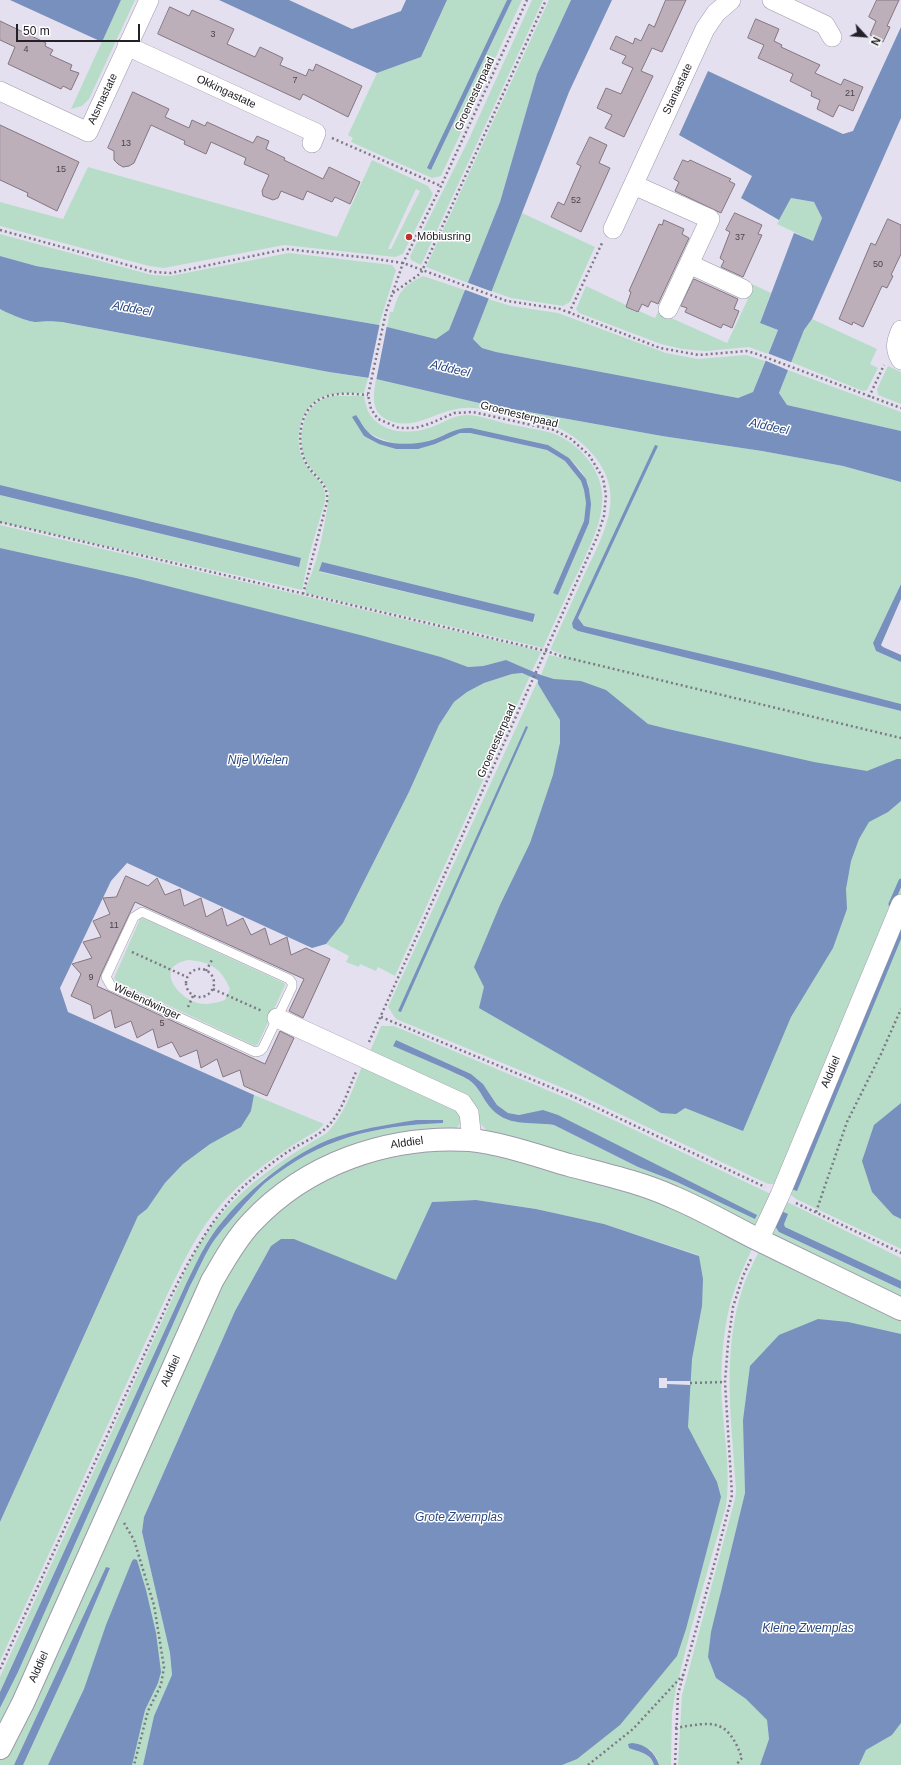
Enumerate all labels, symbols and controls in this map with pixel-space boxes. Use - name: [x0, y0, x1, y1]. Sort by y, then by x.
- scale bar: [18, 16, 142, 42]
- north arrow: [845, 16, 885, 56]
- text: 50 m: [23, 24, 50, 38]
- house number: 3: [210, 30, 216, 40]
- text: N: [869, 35, 883, 47]
- house number: 4: [23, 45, 29, 55]
- street label: Groenesterpaad: [452, 55, 498, 133]
- street label: Staniastate: [660, 61, 696, 117]
- street label: Atsmastate: [85, 71, 121, 127]
- street label: Okkingastate: [194, 72, 258, 112]
- house number: 7: [292, 76, 298, 86]
- house number: 21: [845, 89, 855, 99]
- house number: 13: [121, 139, 131, 149]
- house number: 15: [56, 165, 66, 175]
- house number: 52: [571, 196, 581, 206]
- place label: Möbiusring: [417, 230, 471, 244]
- marker: Möbiusring: [404, 232, 414, 242]
- house number: 37: [735, 233, 745, 243]
- house number: 50: [873, 260, 883, 270]
- water label: Alddeel: [111, 298, 153, 320]
- water label: Alddeel: [429, 357, 471, 381]
- street label: Groenesterpaad: [479, 399, 559, 431]
- water label: Alddeel: [748, 416, 790, 438]
- street label: Groenesterpaad: [475, 702, 519, 780]
- water label: Nije Wielen: [228, 754, 288, 768]
- house number: 11: [109, 921, 119, 931]
- house number: 9: [88, 973, 94, 983]
- street label: Wielendwinger: [112, 981, 182, 1023]
- house number: 5: [159, 1019, 165, 1029]
- street label: Alddiel: [818, 1054, 844, 1090]
- street label: Alddiel: [390, 1134, 424, 1152]
- street label: Alddiel: [158, 1353, 184, 1389]
- water label: Grote Zwemplas: [415, 1511, 503, 1525]
- water label: Kleine Zwemplas: [762, 1622, 854, 1636]
- street label: Alddiel: [26, 1649, 52, 1685]

